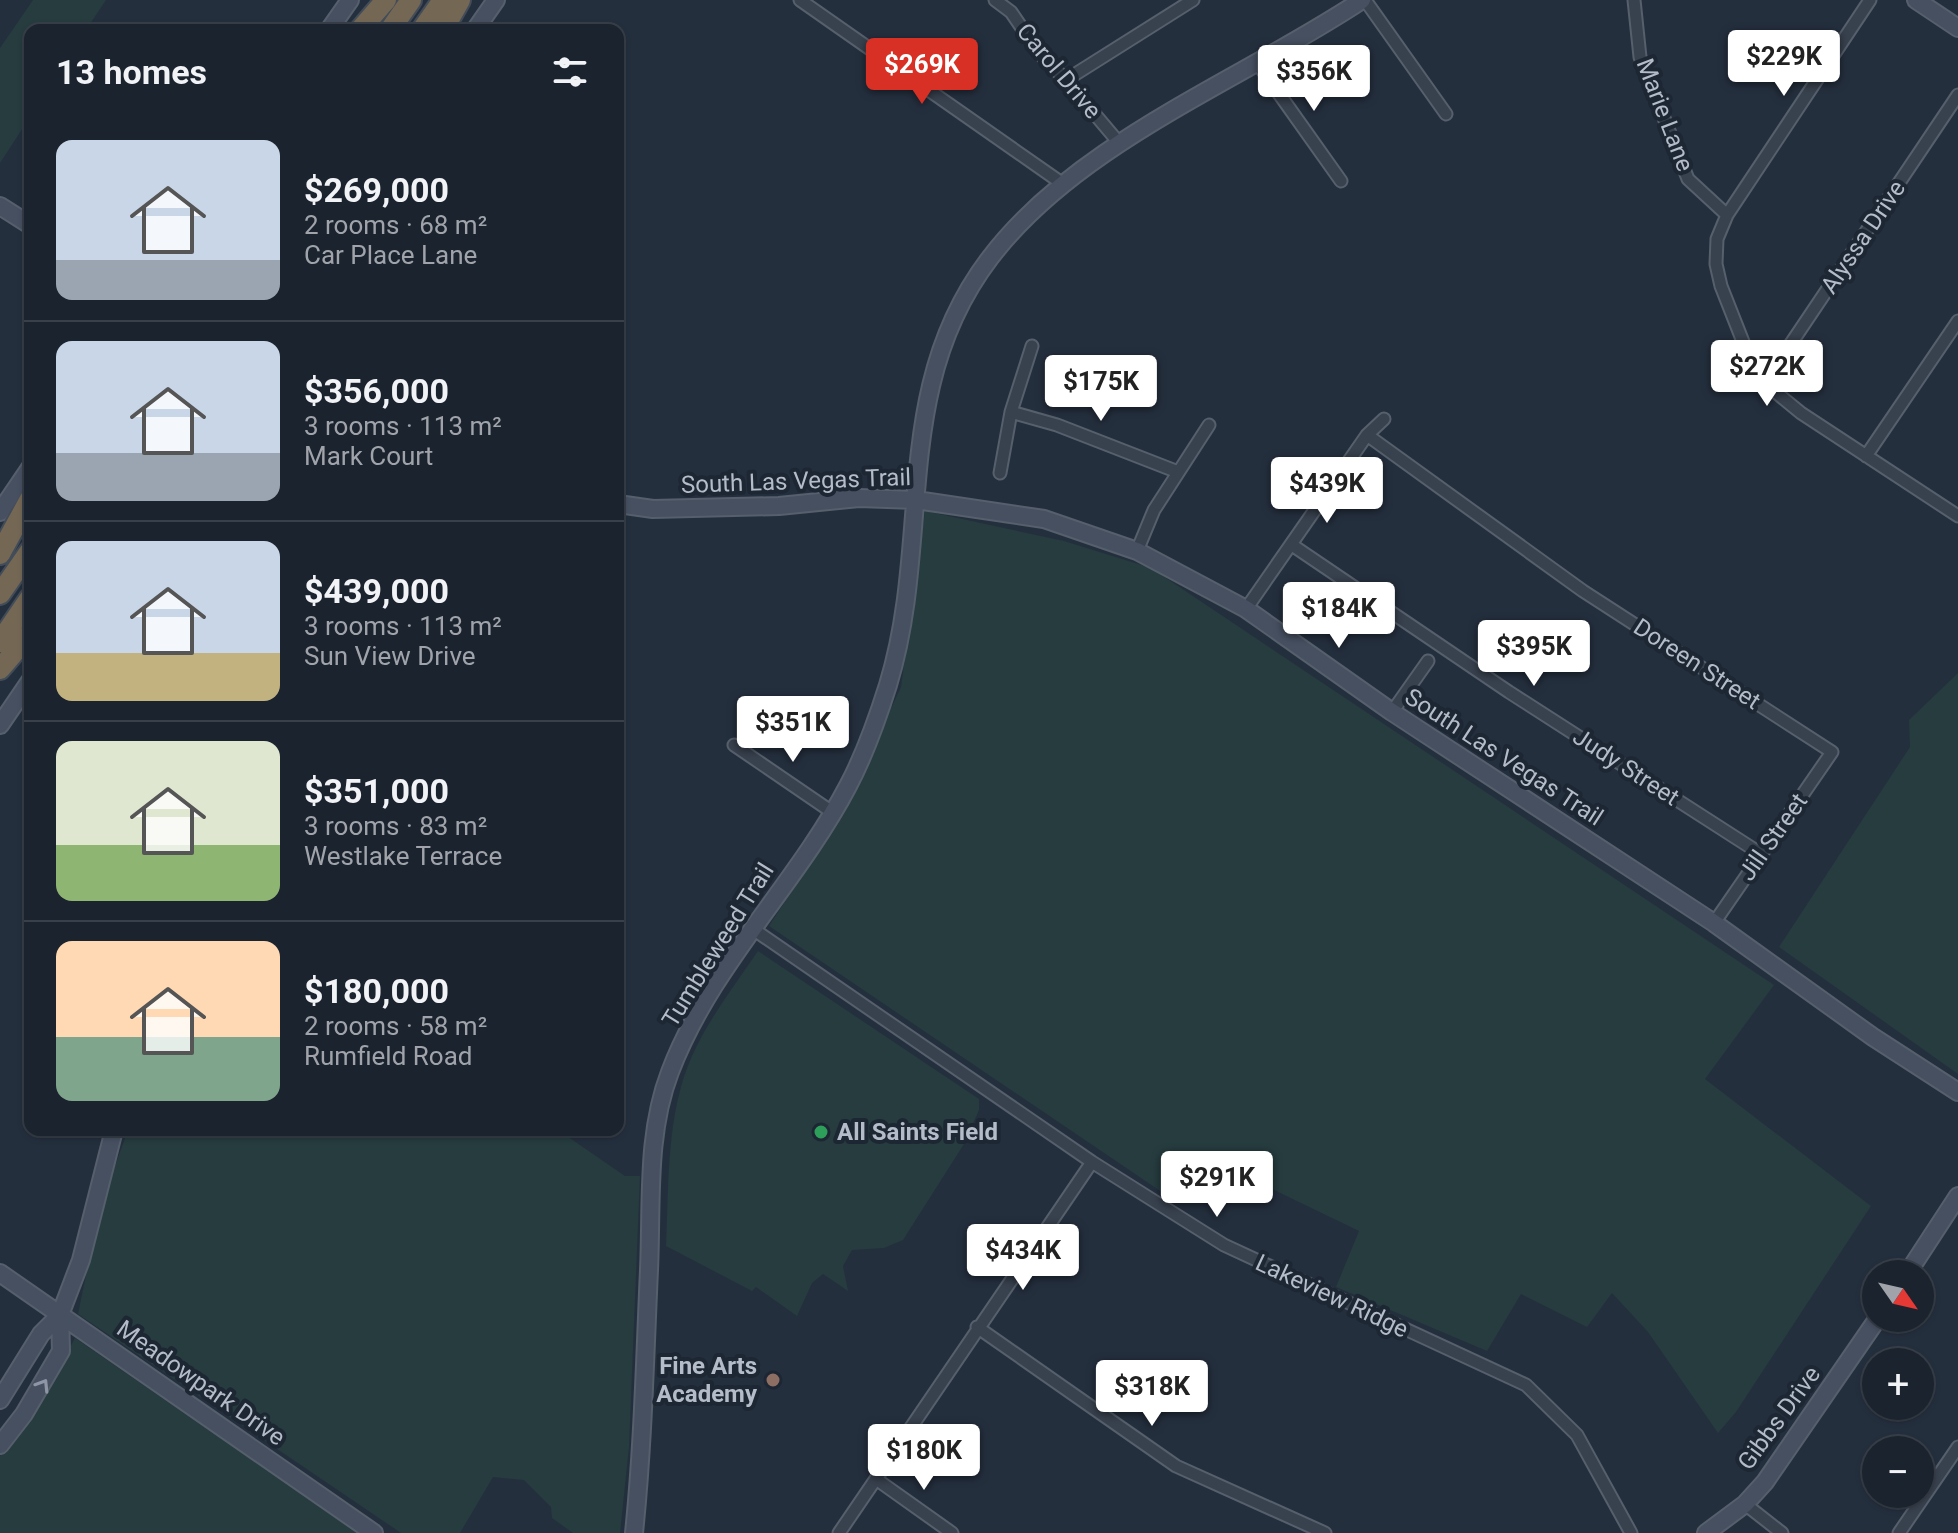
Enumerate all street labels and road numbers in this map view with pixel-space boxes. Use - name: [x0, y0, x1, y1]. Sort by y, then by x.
- street label: Carol Drive: [1011, 18, 1107, 124]
- street label: Marie Lane: [1631, 55, 1699, 175]
- street label: Alyssa Drive: [1815, 175, 1911, 299]
- street label: South Las Vegas Trail: [680, 463, 912, 499]
- street label: Doreen Street: [1628, 613, 1766, 715]
- street label: South Las Vegas Trail: [1400, 683, 1608, 831]
- street label: Judy Street: [1568, 722, 1684, 812]
- street label: Jill Street: [1733, 788, 1813, 886]
- street label: Tumbleweed Trail: [656, 858, 780, 1032]
- street label: Lakeview Ridge: [1251, 1248, 1413, 1344]
- street label: Meadowpark Drive: [112, 1315, 290, 1451]
- street label: Gibbs Drive: [1732, 1361, 1826, 1475]

